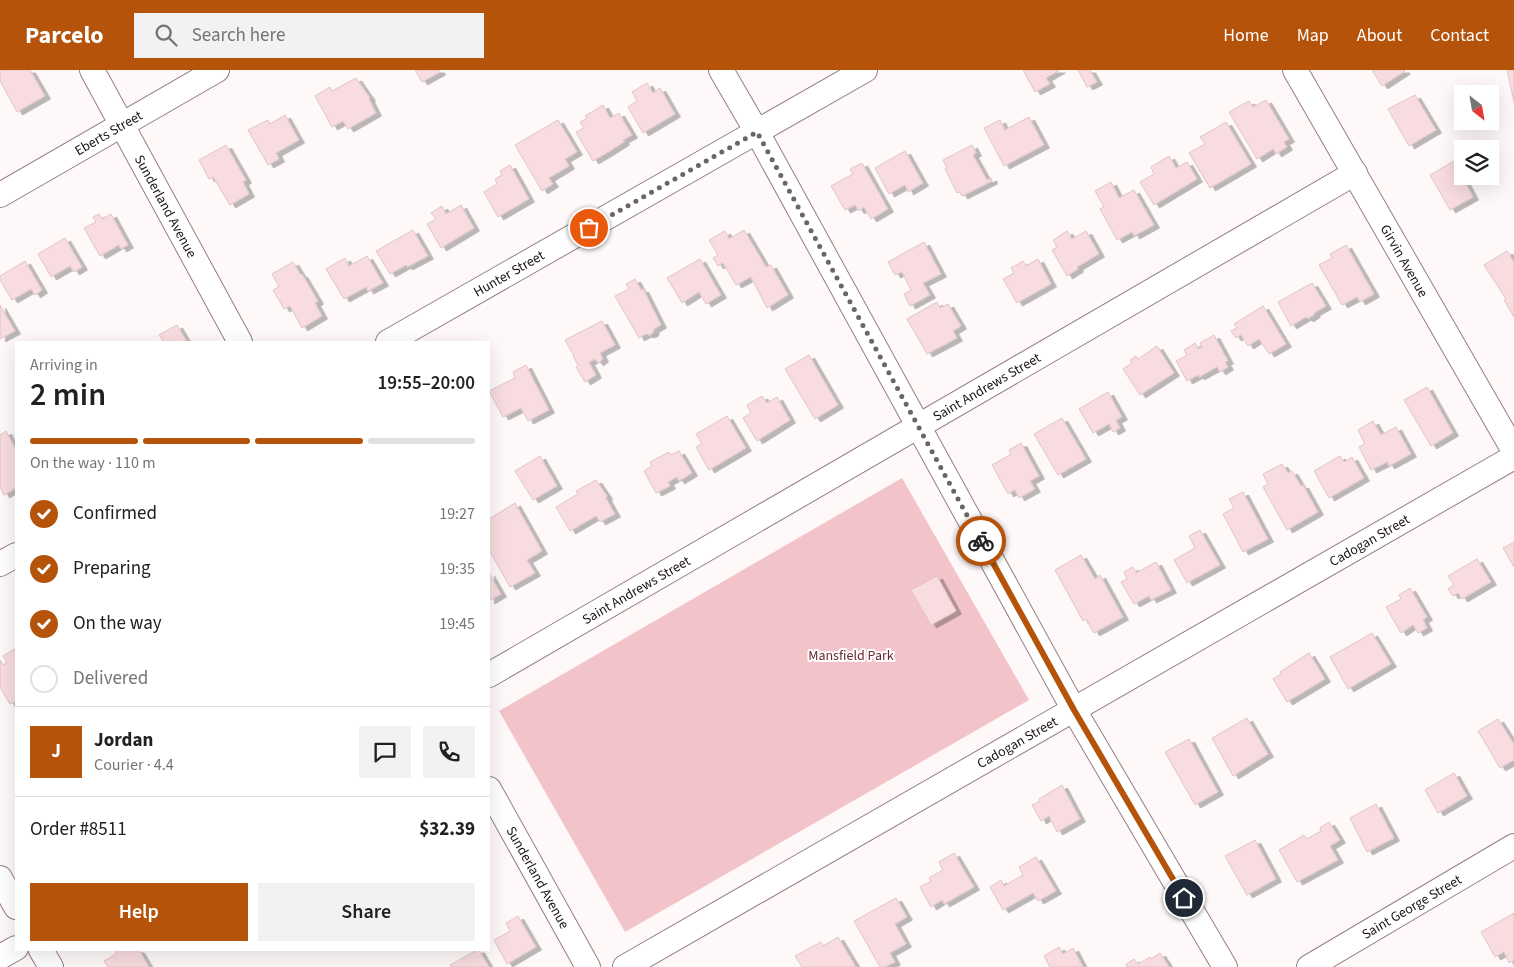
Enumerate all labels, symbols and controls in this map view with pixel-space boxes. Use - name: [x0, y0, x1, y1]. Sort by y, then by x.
- search box: [134, 13, 484, 58]
- text: Parcelo: [25, 18, 104, 53]
- icon: search: [152, 21, 180, 49]
- text: Search here: [192, 22, 285, 49]
- text: Home: [1223, 23, 1269, 48]
- text: Map: [1297, 23, 1329, 48]
- text: About: [1357, 23, 1402, 48]
- text: Contact: [1430, 23, 1489, 48]
- north arrow: [1454, 85, 1499, 130]
- map controls: [1454, 85, 1499, 185]
- street label: Eberts Street: [71, 106, 147, 161]
- button: layers: [1454, 140, 1499, 185]
- street label: Sunderland Avenue: [129, 152, 201, 262]
- pin: [568, 207, 610, 249]
- icon: bag: [575, 214, 603, 242]
- street label: Girvin Avenue: [1375, 221, 1433, 301]
- street label: Hunter Street: [470, 246, 549, 302]
- street label: Saint Andrews Street: [929, 348, 1045, 427]
- text: Arriving in: [30, 354, 98, 376]
- text: 19:55–20:00: [377, 370, 475, 397]
- text: 2 min: [30, 372, 106, 418]
- text: On the way · 110 m: [30, 452, 155, 474]
- icon: check: [30, 500, 58, 528]
- text: Confirmed: [73, 500, 157, 527]
- text: 19:27: [439, 503, 475, 525]
- street label: Cadogan Street: [1326, 510, 1414, 572]
- courier: [956, 516, 1006, 566]
- icon: bike: [967, 527, 995, 555]
- street label: Saint Andrews Street: [579, 551, 695, 630]
- icon: check: [30, 555, 58, 583]
- text: Preparing: [73, 555, 151, 582]
- text: 19:35: [439, 558, 475, 580]
- icon: check: [30, 610, 58, 638]
- text: On the way: [73, 610, 162, 637]
- text: 19:45: [439, 613, 475, 635]
- park label: Mansfield Park: [808, 646, 894, 666]
- text: Delivered: [73, 665, 148, 692]
- street label: Cadogan Street: [974, 712, 1062, 774]
- button: chat: [359, 726, 411, 778]
- button: phone: [423, 726, 475, 778]
- text: Jordan: [94, 727, 153, 754]
- text: J: [51, 738, 61, 765]
- text: Courier · 4.4: [94, 754, 174, 776]
- text: Order #8511: [30, 816, 127, 843]
- text: $32.39: [419, 816, 475, 843]
- street label: Sunderland Avenue: [501, 823, 574, 933]
- street label: Saint George Street: [1358, 870, 1466, 945]
- pin: [1163, 877, 1205, 919]
- button: Help: [30, 883, 248, 941]
- button: Share: [258, 883, 475, 941]
- icon: home: [1170, 884, 1198, 912]

